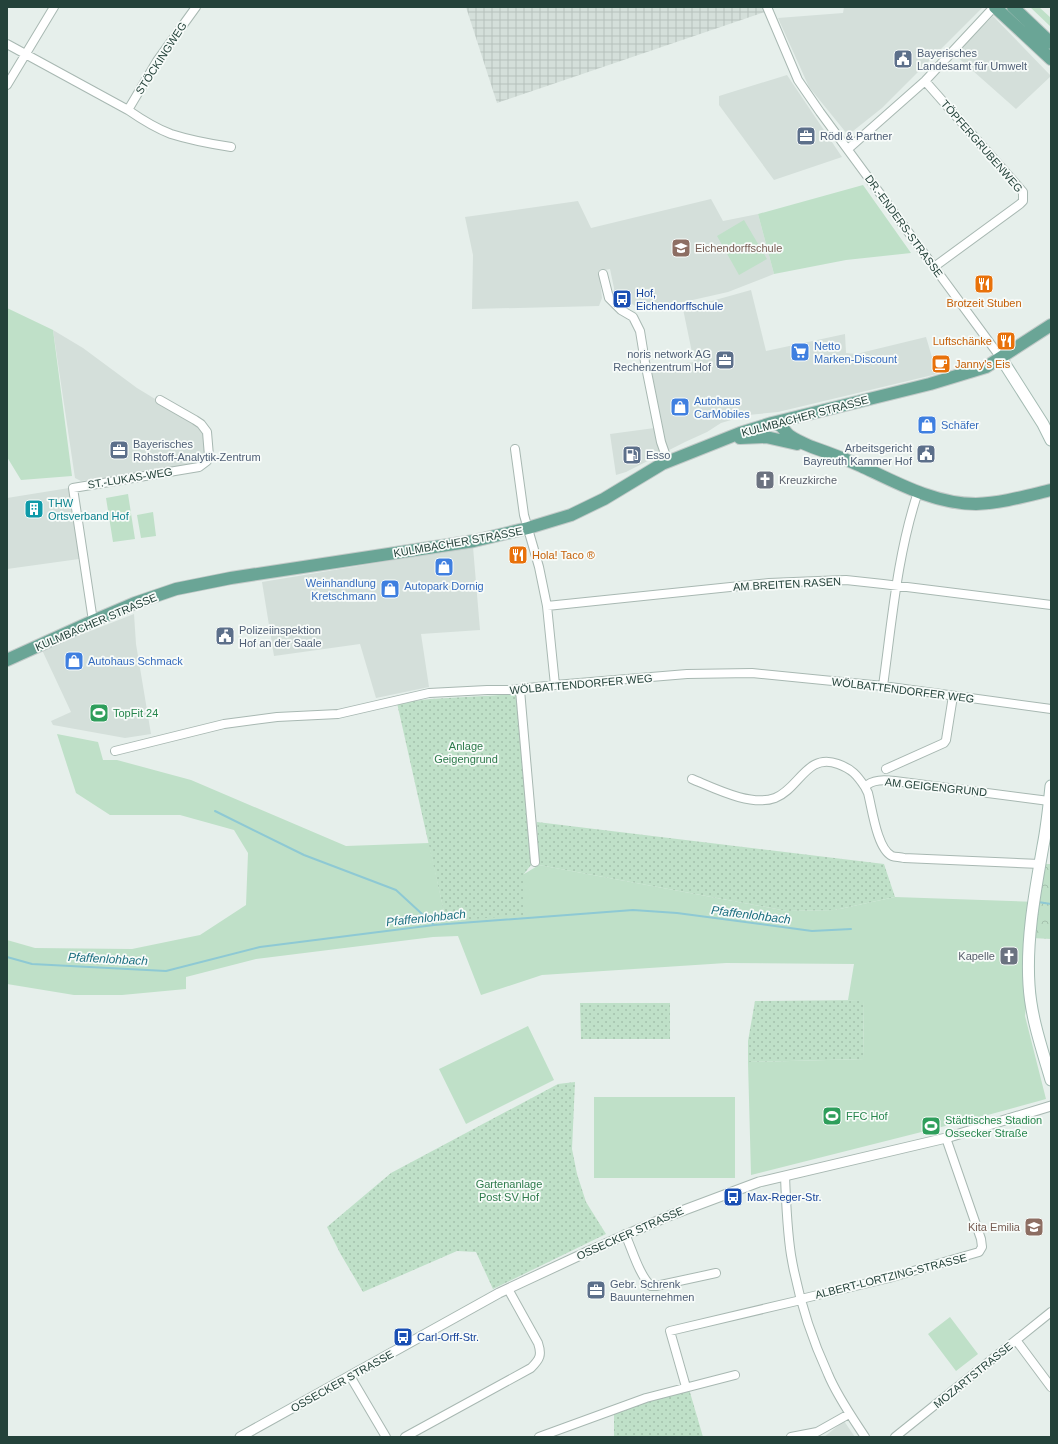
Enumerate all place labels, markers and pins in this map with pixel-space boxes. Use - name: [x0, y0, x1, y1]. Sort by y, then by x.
- place label: Bayerisches Landesamt für Umwelt: [917, 47, 1027, 72]
- public building icon: Bayerisches Landesamt für Umwelt: [892, 48, 914, 70]
- office icon: Rödl & Partner: [795, 125, 817, 147]
- place label: Rödl & Partner: [820, 130, 892, 142]
- school or university icon: Eichendorffschule: [670, 237, 692, 259]
- place label: Eichendorffschule: [695, 242, 782, 254]
- restaurant icon: Brotzeit Stuben: [973, 273, 995, 295]
- place label: Hof, Eichendorffschule: [636, 287, 723, 312]
- bus stop icon: Hof, Eichendorffschule: [611, 288, 633, 310]
- place label: Brotzeit Stuben: [946, 297, 1022, 309]
- restaurant icon: Luftschänke: [995, 330, 1017, 352]
- place label: Luftschänke: [933, 335, 992, 347]
- place label: Netto Marken-Discount: [814, 340, 897, 365]
- supermarket icon: Netto Marken-Discount: [789, 341, 811, 363]
- place label: noris network AG Rechenzentrum Hof: [613, 348, 712, 373]
- office icon: noris network AG Rechenzentrum Hof: [714, 349, 736, 371]
- cafe icon: Janny's Eis: [930, 353, 952, 375]
- place label: Janny's Eis: [955, 358, 1011, 370]
- place label: Autohaus CarMobiles: [694, 395, 750, 420]
- shop icon: Autohaus CarMobiles: [669, 396, 691, 418]
- shop icon: Schäfer: [916, 414, 938, 436]
- place label: Schäfer: [941, 419, 979, 431]
- place label: Bayerisches Rohstoff-Analytik-Zentrum: [133, 438, 261, 463]
- office icon: Bayerisches Rohstoff-Analytik-Zentrum: [108, 439, 130, 461]
- place label: Arbeitsgericht Bayreuth Kammer Hof: [803, 442, 913, 467]
- public building icon: Arbeitsgericht Bayreuth Kammer Hof: [915, 443, 937, 465]
- fuel station icon: Esso: [621, 444, 643, 466]
- place label: Esso: [646, 449, 670, 461]
- church icon: Kreuzkirche: [754, 469, 776, 491]
- place label: Kreuzkirche: [779, 474, 837, 486]
- place label: THW Ortsverband Hof: [48, 497, 130, 522]
- building icon: THW Ortsverband Hof: [23, 498, 45, 520]
- restaurant icon: Hola! Taco ®: [507, 544, 529, 566]
- place label: Hola! Taco ®: [532, 549, 595, 561]
- shop icon: Autopark Dornig: [433, 556, 455, 578]
- place label: Weinhandlung Kretschmann: [306, 577, 376, 602]
- shop icon: Weinhandlung Kretschmann: [379, 578, 401, 600]
- place label: Autopark Dornig: [404, 580, 484, 592]
- place label: Polizeiinspektion Hof an der Saale: [239, 624, 322, 649]
- public building icon: Polizeiinspektion Hof an der Saale: [214, 625, 236, 647]
- shop icon: Autohaus Schmack: [63, 650, 85, 672]
- place label: Autohaus Schmack: [88, 655, 183, 667]
- sports icon: TopFit 24: [88, 702, 110, 724]
- place label: TopFit 24: [113, 707, 158, 719]
- church icon: Kapelle: [998, 945, 1020, 967]
- place label: Kapelle: [958, 950, 995, 962]
- sports icon: FFC Hof: [821, 1105, 843, 1127]
- place label: FFC Hof: [846, 1110, 889, 1122]
- place label: Städtisches Stadion Ossecker Straße: [945, 1114, 1042, 1139]
- sports icon: Städtisches Stadion Ossecker Straße: [920, 1115, 942, 1137]
- bus stop icon: Max-Reger-Str.: [722, 1186, 744, 1208]
- place label: Max-Reger-Str.: [747, 1191, 822, 1203]
- school or university icon: Kita Emilia: [1023, 1216, 1045, 1238]
- place label: Kita Emilia: [968, 1221, 1021, 1233]
- place label: Gebr. Schrenk Bauunternehmen: [610, 1278, 694, 1303]
- office icon: Gebr. Schrenk Bauunternehmen: [585, 1279, 607, 1301]
- bus stop icon: Carl-Orff-Str.: [392, 1326, 414, 1348]
- place label: Carl-Orff-Str.: [417, 1331, 479, 1343]

